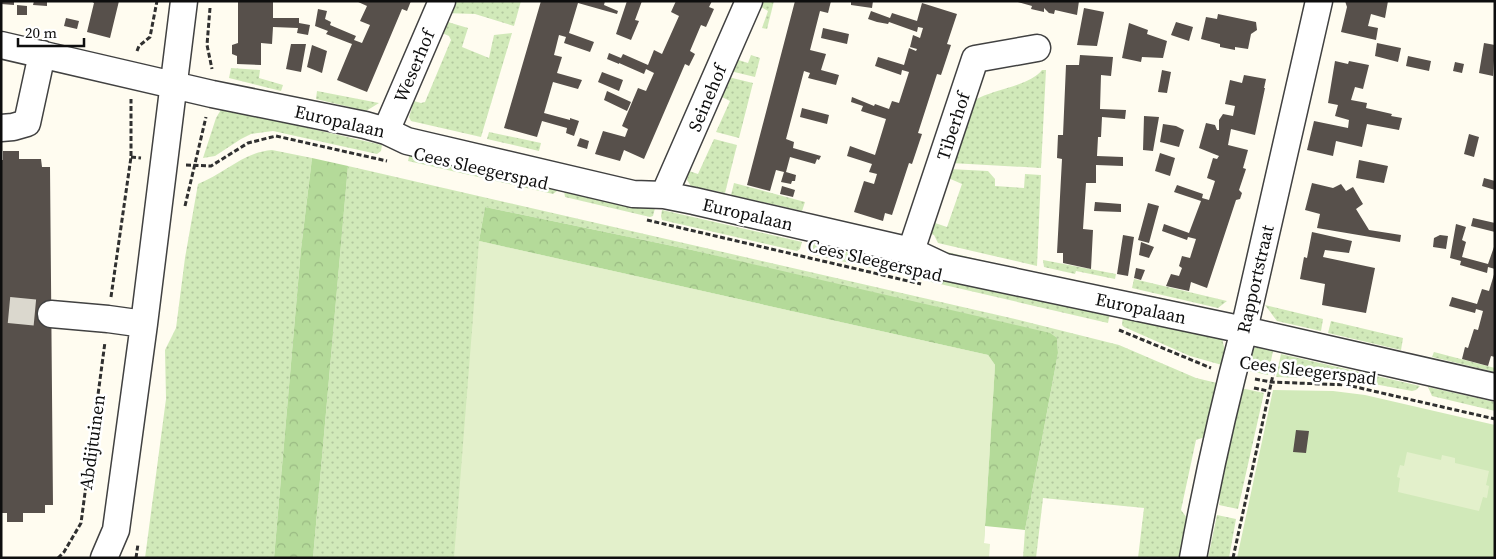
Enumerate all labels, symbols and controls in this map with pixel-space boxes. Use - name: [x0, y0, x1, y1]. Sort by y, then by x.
- scale bar: [18, 15, 84, 47]
- text: 20 m: [25, 22, 57, 43]
- street label: Weserhof: [388, 24, 441, 106]
- street label: Seinehof: [682, 59, 733, 135]
- street label: Tiberhof: [930, 87, 976, 163]
- street label: Europalaan: [292, 98, 388, 144]
- street label: Cees Sleegerspad: [411, 140, 551, 196]
- street label: Europalaan: [700, 191, 796, 237]
- street label: Rapportstraat: [1230, 222, 1280, 336]
- street label: Cees Sleegerspad: [805, 232, 945, 288]
- street label: Europalaan: [1093, 286, 1189, 330]
- street label: Cees Sleegerspad: [1238, 349, 1378, 391]
- street label: Abdijtuinen: [73, 393, 111, 491]

